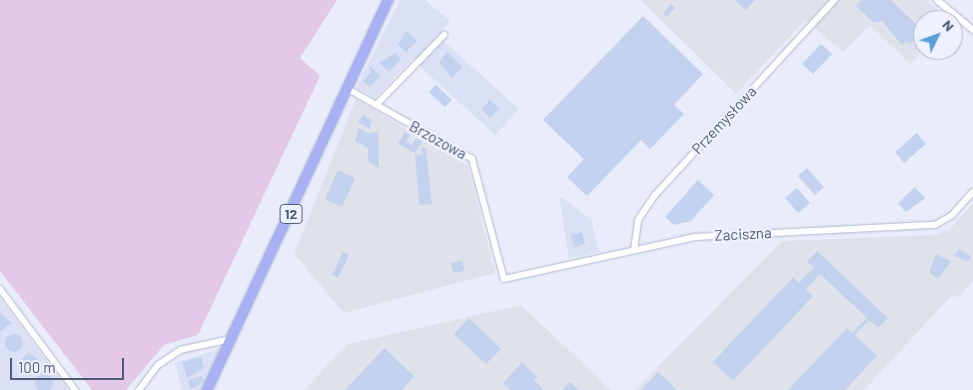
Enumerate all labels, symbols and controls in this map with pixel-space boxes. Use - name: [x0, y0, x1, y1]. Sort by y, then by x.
- north arrow: [913, 10, 963, 60]
- text: N: [939, 16, 958, 34]
- street label: Przemysłowa: [688, 82, 760, 158]
- street label: Brzozowa: [406, 117, 470, 163]
- road number: 12: [278, 202, 304, 225]
- street label: Zaciszna: [714, 224, 772, 244]
- scale bar: [12, 348, 126, 380]
- text: 100 m: [18, 358, 56, 376]

